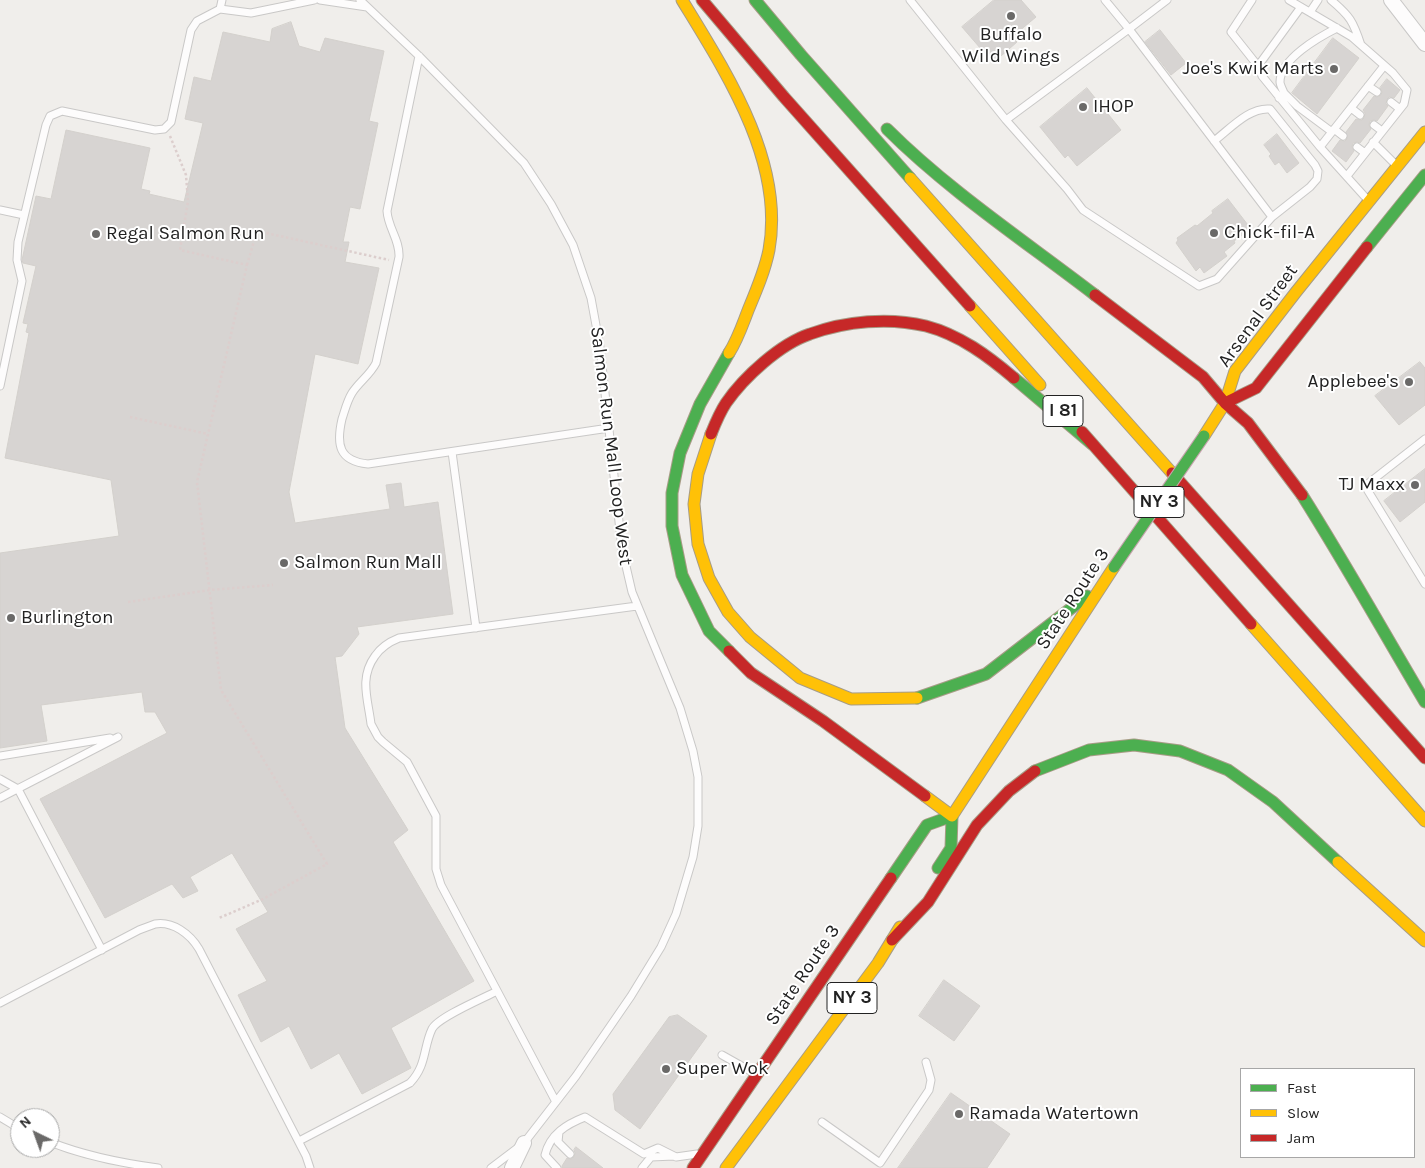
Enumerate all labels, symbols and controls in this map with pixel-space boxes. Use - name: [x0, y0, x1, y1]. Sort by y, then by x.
- marker: Buffalo Wild Wings: [1005, 10, 1017, 22]
- place label: Buffalo Wild Wings: [962, 24, 1060, 68]
- place label: Joe's Kwik Marts: [1182, 58, 1324, 80]
- marker: Joe's Kwik Marts: [1328, 63, 1340, 75]
- place label: IHOP: [1093, 96, 1134, 118]
- marker: IHOP: [1077, 101, 1089, 113]
- place label: Chick-fil-A: [1224, 222, 1315, 244]
- place label: Regal Salmon Run: [106, 223, 264, 245]
- marker: Chick-fil-A: [1208, 227, 1220, 239]
- marker: Regal Salmon Run: [90, 228, 102, 240]
- street label: Arsenal Street: [1213, 260, 1303, 372]
- street label: Salmon Run Mall Loop West: [585, 325, 637, 567]
- place label: Applebee's: [1307, 371, 1399, 393]
- marker: Applebee's: [1403, 376, 1415, 388]
- road number: I 81: [1043, 396, 1083, 426]
- place label: TJ Maxx: [1339, 474, 1405, 496]
- marker: TJ Maxx: [1409, 479, 1421, 491]
- road number: NY 3: [1134, 487, 1184, 518]
- street label: State Route 3: [1032, 544, 1114, 654]
- place label: Salmon Run Mall: [294, 552, 442, 574]
- marker: Salmon Run Mall: [278, 557, 290, 569]
- place label: Burlington: [21, 607, 113, 629]
- marker: Burlington: [5, 612, 17, 624]
- street label: State Route 3: [761, 920, 845, 1030]
- road number: NY 3: [827, 982, 877, 1014]
- place label: Super Wok: [676, 1058, 769, 1080]
- marker: Super Wok: [660, 1063, 672, 1075]
- legend: [1240, 1068, 1415, 1158]
- text: Fast: [1287, 1079, 1316, 1097]
- place label: Ramada Watertown: [969, 1103, 1139, 1125]
- text: Slow: [1287, 1104, 1319, 1122]
- north arrow: [10, 1108, 60, 1158]
- marker: Ramada Watertown: [953, 1108, 965, 1120]
- text: N: [16, 1113, 35, 1132]
- text: Jam: [1287, 1129, 1315, 1147]

